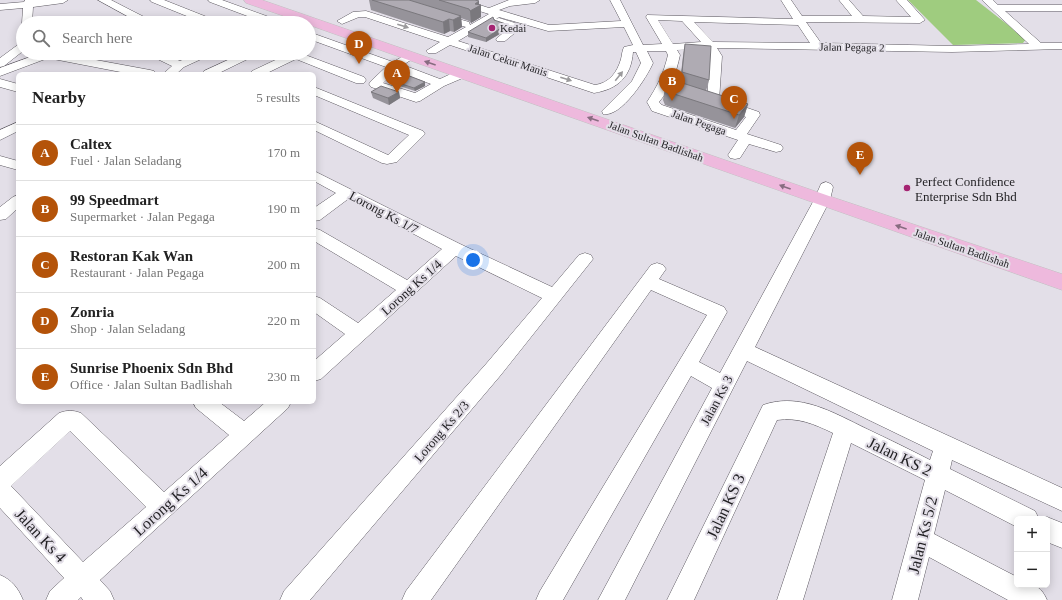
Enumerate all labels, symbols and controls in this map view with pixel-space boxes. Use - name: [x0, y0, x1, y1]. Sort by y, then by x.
- search box: [16, 16, 316, 60]
- place label: Kedai: [500, 22, 526, 34]
- one-way arrow: [397, 23, 409, 29]
- marker: Kedai: [487, 23, 497, 33]
- icon: search: [30, 27, 52, 49]
- text: Search here: [62, 30, 132, 46]
- pin: D: [346, 31, 372, 64]
- street label: Jalan Pegaga 2: [819, 40, 885, 54]
- street label: Jalan Cekur Manis: [467, 42, 549, 78]
- pin: A: [384, 60, 410, 93]
- one-way arrow: [424, 60, 436, 66]
- pin: B: [659, 68, 685, 101]
- one-way arrow: [614, 71, 623, 82]
- one-way arrow: [561, 77, 573, 83]
- pin: C: [721, 86, 747, 119]
- text: Nearby: [32, 88, 86, 107]
- text: 5 results: [256, 90, 300, 105]
- street label: Jalan Pegaga: [670, 107, 728, 137]
- one-way arrow: [587, 115, 599, 121]
- street label: Jalan Sultan Badlishah: [607, 118, 706, 164]
- text: Caltex: [70, 136, 112, 152]
- pin: E: [847, 142, 873, 175]
- text: A: [40, 145, 50, 160]
- text: 170 m: [267, 145, 300, 160]
- text: Fuel · Jalan Seladang: [70, 153, 182, 168]
- place label: Perfect Confidence Enterprise Sdn Bhd: [915, 174, 1017, 204]
- one-way arrow: [779, 183, 791, 189]
- marker: Perfect Confidence Enterprise Sdn Bhd: [902, 183, 912, 193]
- street label: Lorong Ks 1/7: [347, 188, 421, 237]
- text: 99 Speedmart: [70, 192, 159, 208]
- text: B: [41, 201, 49, 216]
- text: 190 m: [267, 201, 300, 216]
- text: Supermarket · Jalan Pegaga: [70, 209, 215, 224]
- one-way arrow: [895, 224, 907, 230]
- street label: Jalan Sultan Badlishah: [913, 226, 1012, 270]
- text: Restoran Kak Wan: [70, 248, 193, 264]
- your location: [463, 250, 483, 270]
- street label: Lorong Ks 1/4: [378, 256, 445, 318]
- text: C: [40, 257, 50, 272]
- text: 200 m: [267, 257, 300, 272]
- text: Restaurant · Jalan Pegaga: [70, 265, 204, 280]
- text: Zonria: [70, 304, 114, 320]
- text: D: [40, 313, 50, 328]
- text: 220 m: [267, 313, 300, 328]
- text: Shop · Jalan Seladang: [70, 321, 185, 336]
- text: Sunrise Phoenix Sdn Bhd: [70, 360, 233, 376]
- text: E: [41, 369, 49, 384]
- text: 230 m: [267, 369, 300, 384]
- street label: Jalan Ks 3: [697, 373, 736, 428]
- text: Office · Jalan Sultan Badlishah: [70, 377, 232, 392]
- street label: Lorong Ks 2/3: [411, 398, 472, 465]
- street label: Jalan KS 2: [865, 434, 935, 479]
- street label: Lorong Ks 1/4: [130, 464, 211, 540]
- street label: Jalan KS 3: [703, 471, 748, 541]
- street label: Jalan Ks 5/2: [905, 495, 940, 576]
- street label: Jalan Ks 4: [12, 505, 70, 566]
- map controls: [1014, 516, 1050, 588]
- button: +: [1014, 516, 1050, 552]
- button: −: [1014, 552, 1050, 588]

